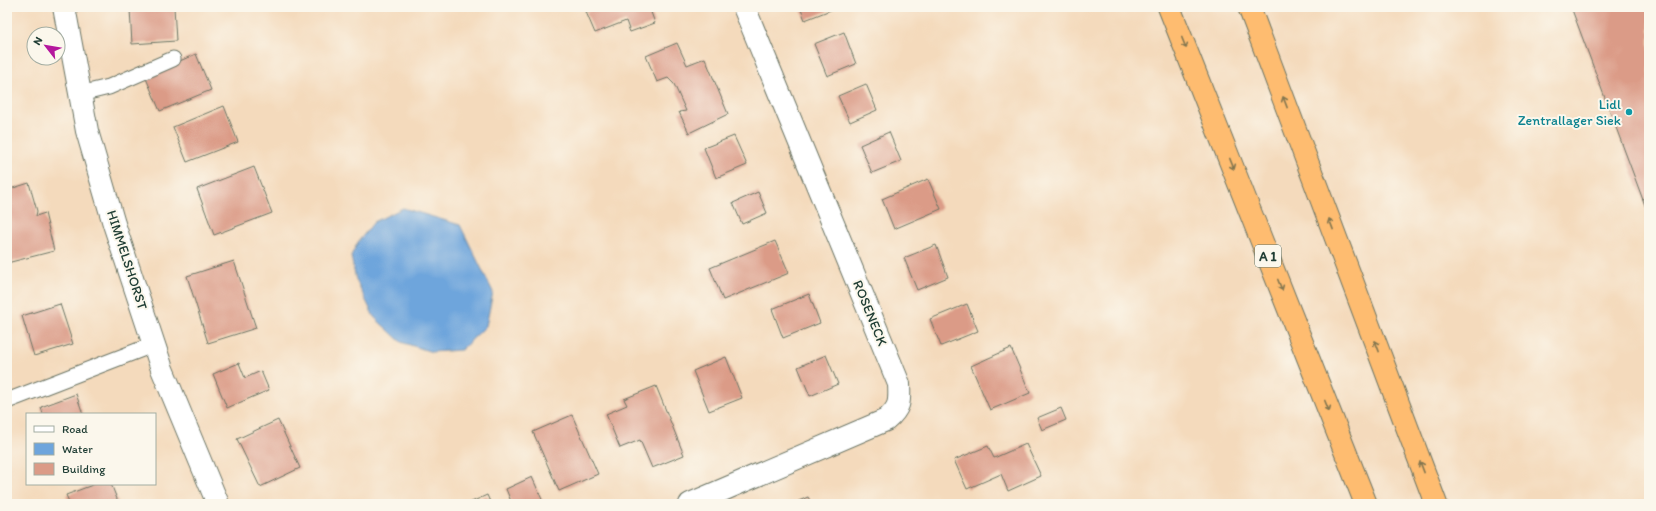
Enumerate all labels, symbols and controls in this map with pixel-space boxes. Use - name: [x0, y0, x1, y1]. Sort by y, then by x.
- north arrow: [26, 26, 66, 66]
- text: N: [30, 35, 45, 48]
- one-way arrow: [1180, 37, 1188, 49]
- place label: Lidl Zentrallager Siek: [1518, 96, 1621, 129]
- one-way arrow: [1281, 97, 1289, 109]
- marker: Lidl Zentrallager Siek: [1624, 107, 1634, 117]
- one-way arrow: [1228, 158, 1236, 170]
- street label: HIMMELSHORST: [103, 208, 151, 312]
- one-way arrow: [1326, 219, 1334, 231]
- road number: A 1: [1255, 245, 1281, 267]
- street label: ROSENECK: [849, 278, 891, 349]
- one-way arrow: [1276, 279, 1284, 291]
- one-way arrow: [1372, 340, 1380, 352]
- one-way arrow: [1324, 399, 1332, 411]
- legend: [26, 413, 156, 485]
- text: Road: [62, 422, 88, 436]
- text: Water: [62, 442, 93, 456]
- text: Building: [62, 462, 106, 476]
- one-way arrow: [1418, 462, 1426, 474]

